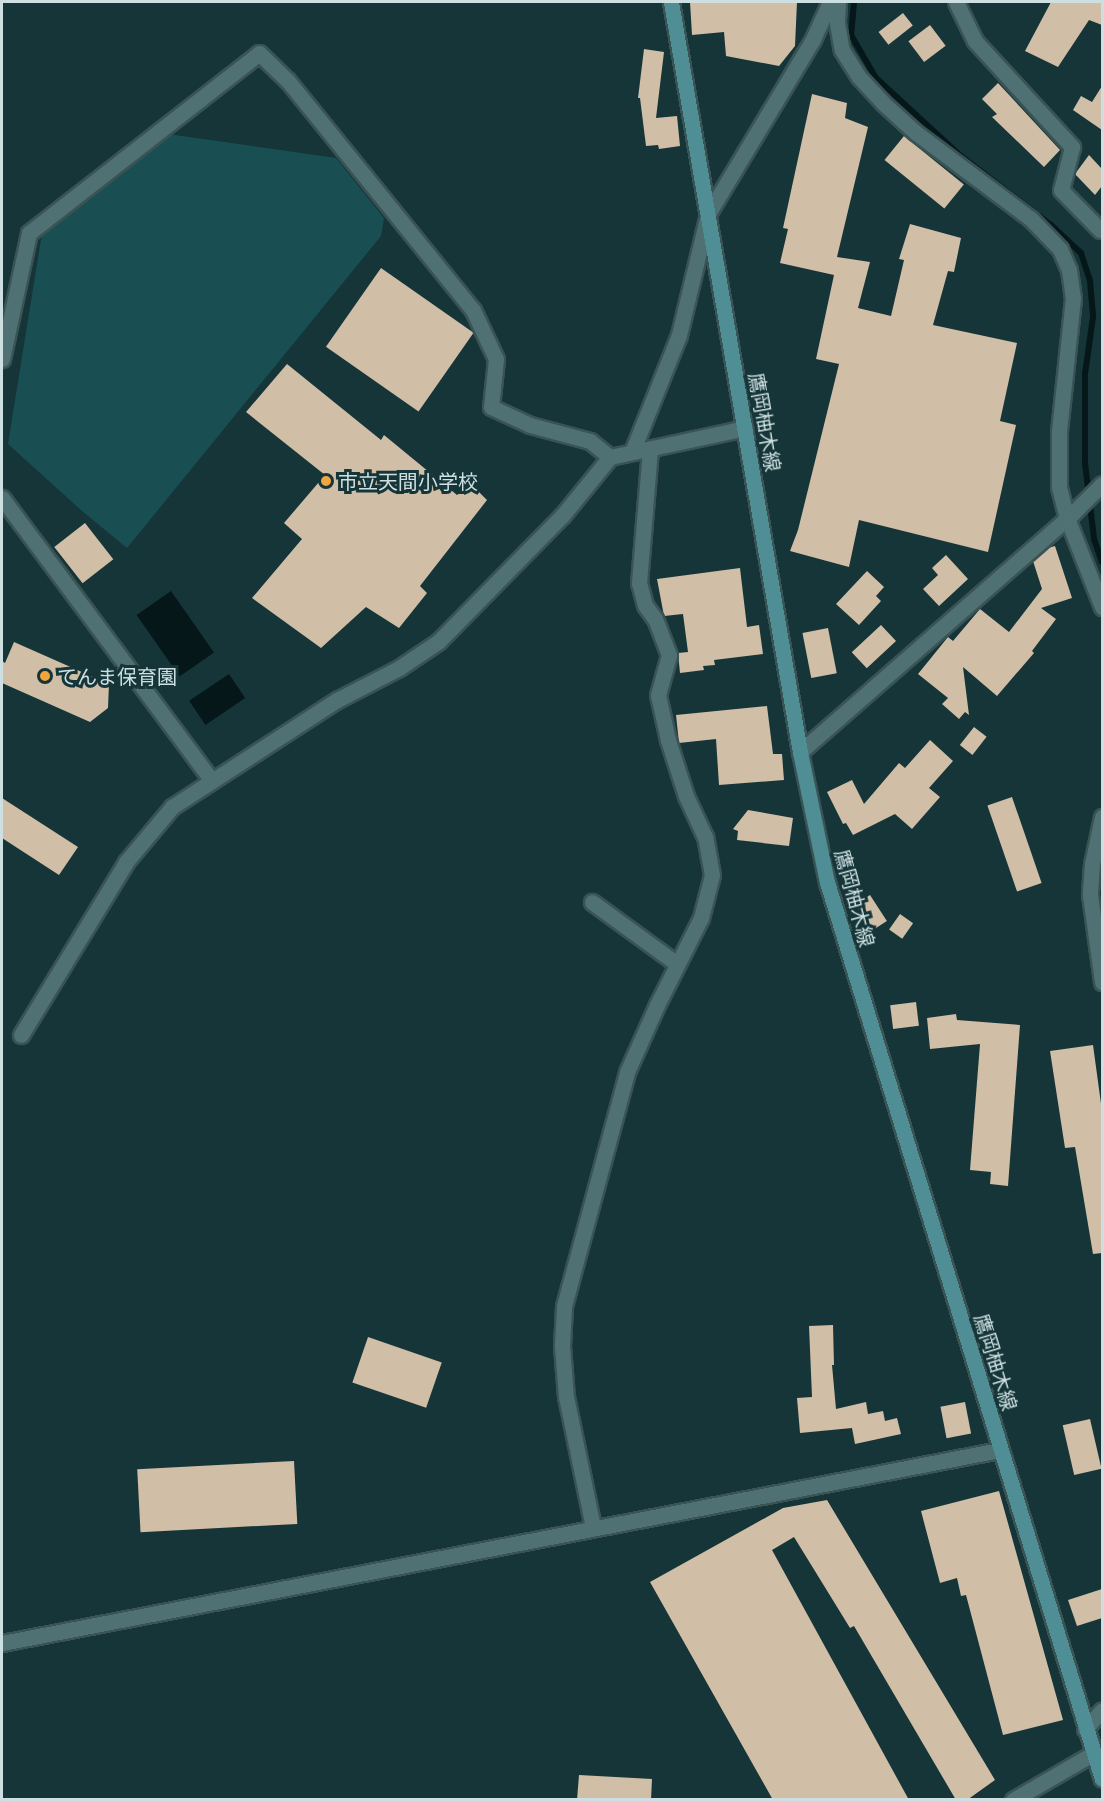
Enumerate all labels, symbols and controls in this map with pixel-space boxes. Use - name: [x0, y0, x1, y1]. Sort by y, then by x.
- street label: 鷹岡柚木線: [744, 371, 786, 473]
- place label: 市立天間小学校: [338, 469, 478, 493]
- marker: 市立天間小学校: [319, 474, 333, 488]
- place label: てんま保育園: [57, 664, 177, 688]
- marker: てんま保育園: [38, 669, 52, 683]
- street label: 鷹岡柚木線: [830, 847, 880, 949]
- street label: 鷹岡柚木線: [970, 1311, 1022, 1413]

